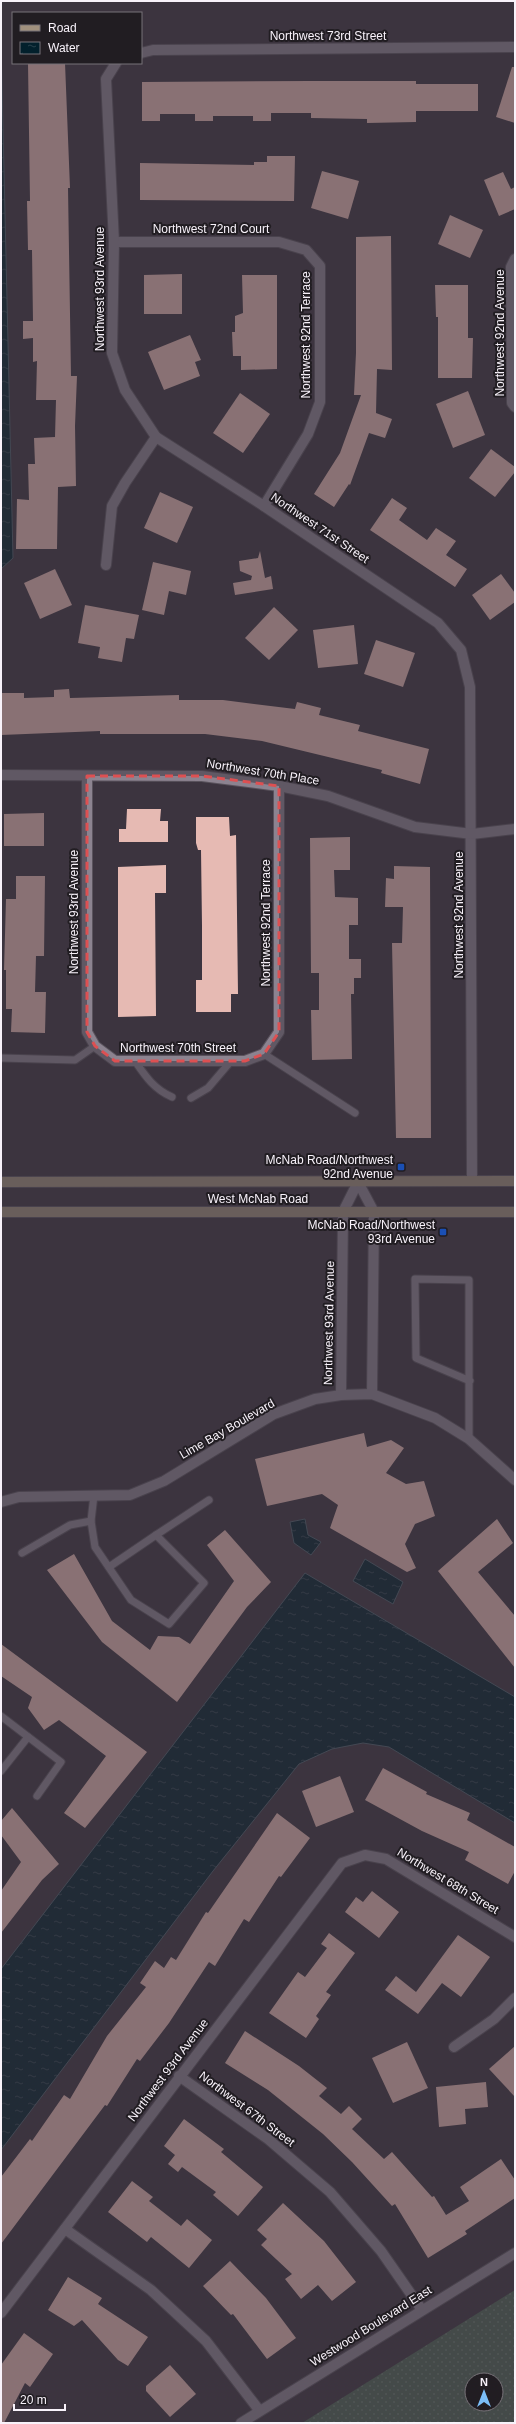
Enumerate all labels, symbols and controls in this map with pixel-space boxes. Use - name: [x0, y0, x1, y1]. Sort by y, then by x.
- legend: [12, 12, 142, 64]
- text: Road: [48, 21, 77, 35]
- street label: Northwest 73rd Street: [270, 29, 387, 43]
- text: Water: [48, 41, 80, 55]
- street label: Northwest 72nd Court: [153, 222, 270, 236]
- street label: Northwest 93rd Avenue: [93, 226, 107, 351]
- street label: Northwest 92nd Avenue: [493, 269, 507, 397]
- street label: Northwest 92nd Terrace: [299, 271, 313, 399]
- street label: Northwest 71st Street: [268, 490, 372, 566]
- street label: Northwest 70th Place: [206, 756, 321, 788]
- street label: Northwest 93rd Avenue: [67, 849, 81, 974]
- street label: Northwest 92nd Avenue: [452, 851, 466, 979]
- street label: Northwest 92nd Terrace: [259, 859, 273, 987]
- street label: Northwest 70th Street: [120, 1041, 237, 1055]
- place label: McNab Road/Northwest 92nd Avenue: [266, 1153, 394, 1181]
- marker: McNab Road/Northwest 92nd Avenue: [396, 1162, 406, 1172]
- street label: West McNab Road: [208, 1192, 308, 1206]
- place label: McNab Road/Northwest 93rd Avenue: [308, 1218, 436, 1246]
- marker: McNab Road/Northwest 93rd Avenue: [438, 1227, 448, 1237]
- street label: Northwest 93rd Avenue: [321, 1260, 337, 1385]
- street label: Lime Bay Boulevard: [177, 1396, 277, 1462]
- street label: Northwest 68th Street: [395, 1845, 502, 1917]
- street label: Northwest 93rd Avenue: [125, 2016, 211, 2124]
- street label: Northwest 67th Street: [196, 2068, 298, 2150]
- street label: Westwood Boulevard East: [308, 2282, 435, 2369]
- north arrow: [464, 2372, 504, 2412]
- text: N: [480, 2376, 488, 2388]
- scale bar: [14, 2386, 65, 2412]
- text: 20 m: [20, 2393, 47, 2407]

